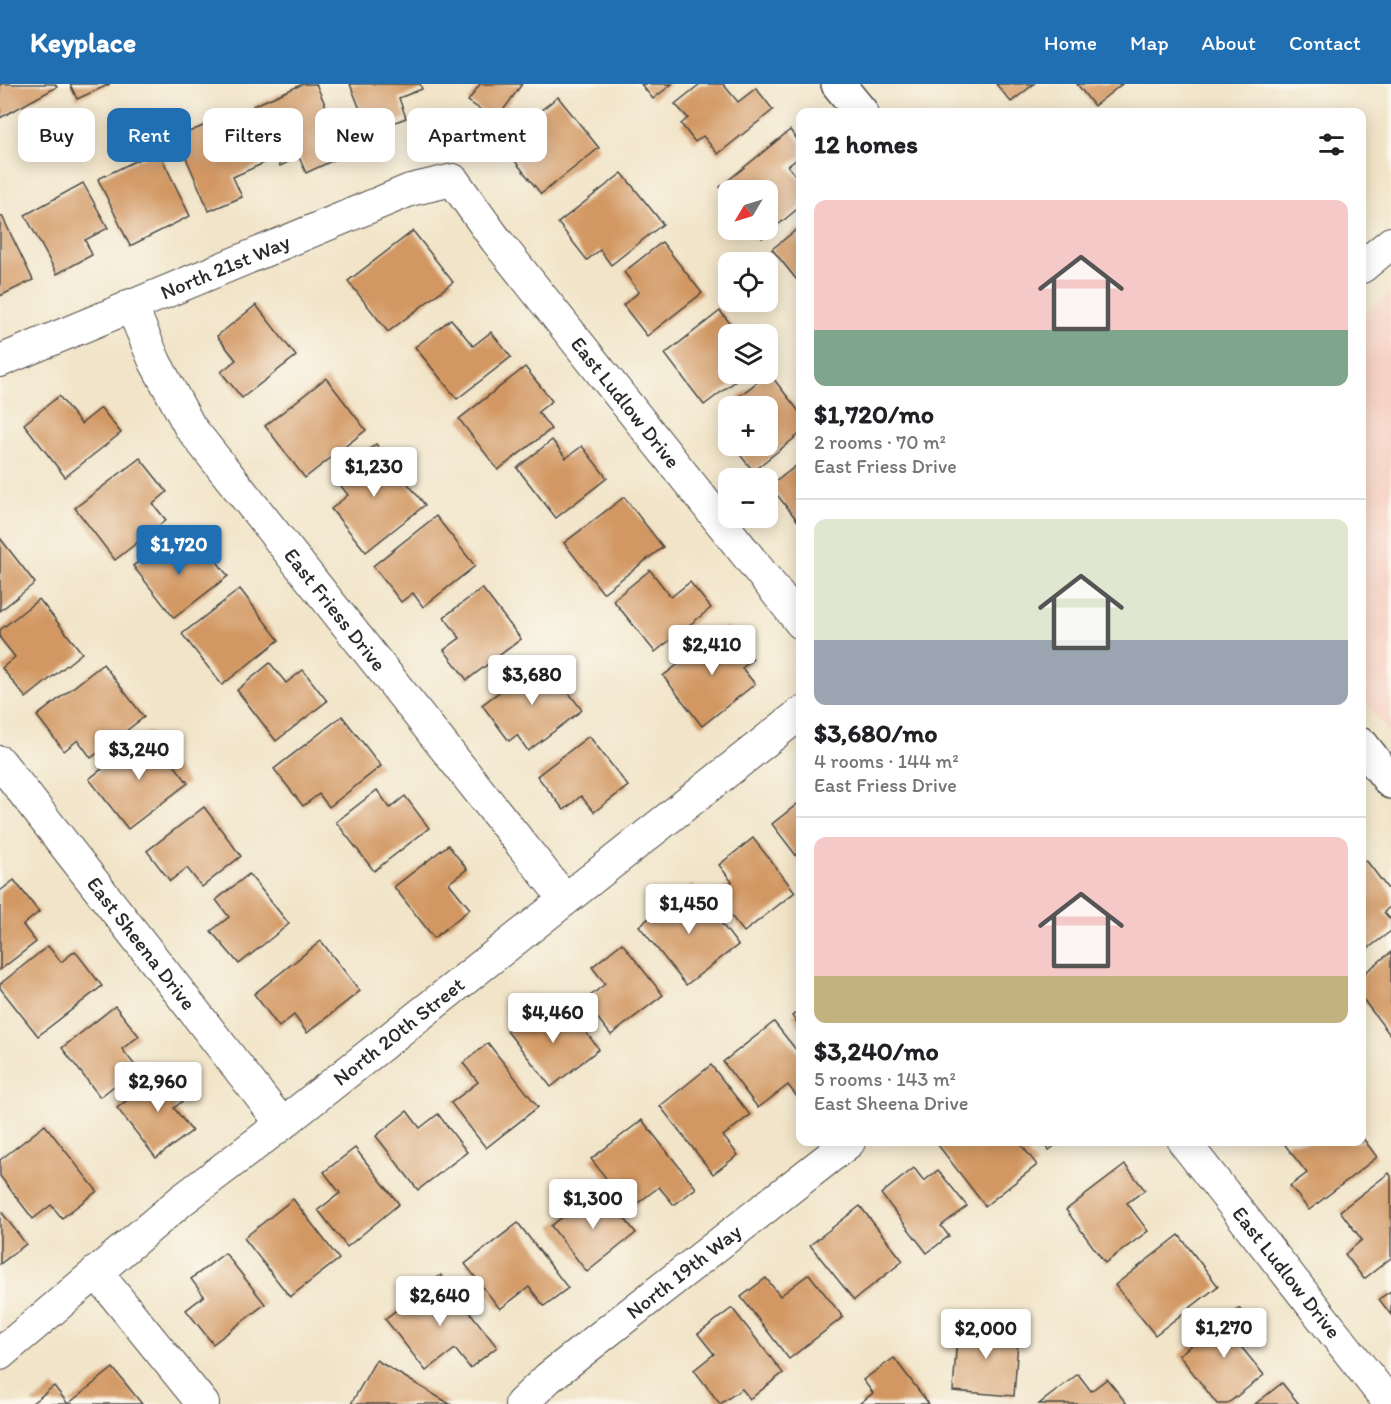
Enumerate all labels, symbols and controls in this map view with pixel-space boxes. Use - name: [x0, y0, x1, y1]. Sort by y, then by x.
- text: Keyplace: [30, 25, 136, 59]
- text: Home: [1044, 30, 1097, 55]
- text: Map: [1130, 30, 1169, 55]
- text: About: [1202, 30, 1256, 55]
- text: Contact: [1289, 30, 1361, 55]
- chip: Buy: [18, 108, 95, 162]
- chip: Rent: [107, 108, 191, 162]
- chip: Filters: [203, 108, 303, 162]
- chip: New: [315, 108, 395, 162]
- chip: Apartment: [407, 108, 547, 162]
- text: 12 homes: [814, 128, 918, 160]
- icon: filters: [1315, 128, 1348, 161]
- north arrow: [718, 180, 778, 240]
- map controls: [718, 180, 778, 528]
- street label: North 21st Way: [157, 229, 294, 305]
- icon: home: [1027, 239, 1135, 347]
- button: locate: [718, 252, 778, 312]
- button: layers: [718, 324, 778, 384]
- street label: East Ludlow Drive: [566, 331, 686, 473]
- button: +: [718, 396, 778, 456]
- text: $1,720/mo: [814, 398, 934, 430]
- text: 2 rooms · 70 m²: [814, 430, 946, 454]
- pin: $1,230: [325, 447, 423, 498]
- text: $1,230: [345, 454, 403, 478]
- text: East Friess Drive: [814, 454, 957, 478]
- button: −: [718, 468, 778, 528]
- pin: $1,720: [130, 525, 228, 576]
- text: $1,720: [151, 532, 207, 556]
- street label: East Friess Drive: [279, 543, 392, 676]
- icon: home: [1027, 558, 1135, 666]
- pin: $2,410: [663, 625, 761, 676]
- text: $2,410: [682, 632, 742, 656]
- pin: $3,680: [483, 655, 581, 706]
- text: $3,680: [502, 662, 562, 686]
- text: $3,680/mo: [814, 717, 938, 749]
- pin: $3,240: [90, 730, 188, 781]
- text: $3,240: [109, 737, 169, 761]
- text: 4 rooms · 144 m²: [814, 749, 959, 773]
- text: East Friess Drive: [814, 773, 957, 797]
- street label: East Sheena Drive: [82, 871, 201, 1015]
- icon: home: [1027, 876, 1135, 984]
- pin: $1,450: [640, 884, 738, 935]
- text: $1,450: [660, 891, 719, 915]
- street label: North 20th Street: [328, 971, 469, 1091]
- pin: $4,460: [504, 993, 602, 1044]
- text: $4,460: [522, 1000, 584, 1024]
- text: $3,240/mo: [814, 1035, 939, 1067]
- pin: $2,960: [109, 1062, 207, 1113]
- text: 5 rooms · 143 m²: [814, 1067, 956, 1091]
- text: $2,960: [129, 1069, 187, 1093]
- text: East Sheena Drive: [814, 1091, 968, 1115]
- pin: $1,300: [544, 1179, 642, 1230]
- text: $1,300: [563, 1186, 623, 1210]
- street label: East Ludlow Drive: [1227, 1201, 1347, 1343]
- street label: North 19th Way: [621, 1218, 746, 1324]
- pin: $2,640: [391, 1276, 489, 1327]
- text: $2,640: [410, 1283, 470, 1307]
- pin: $1,270: [1175, 1308, 1273, 1359]
- pin: $2,000: [937, 1309, 1035, 1360]
- text: $1,270: [1196, 1315, 1252, 1339]
- text: $2,000: [955, 1316, 1017, 1340]

